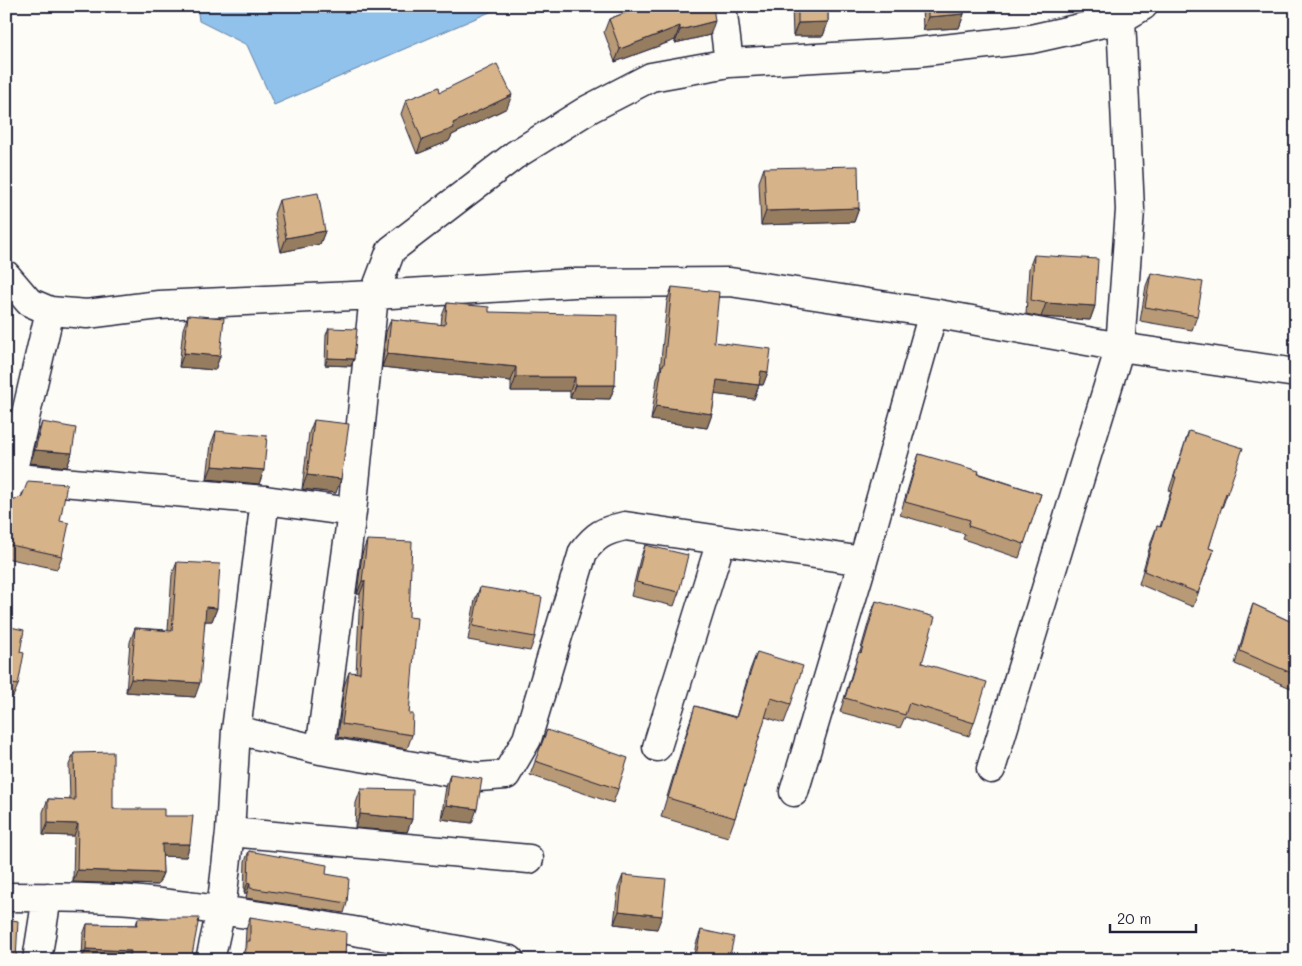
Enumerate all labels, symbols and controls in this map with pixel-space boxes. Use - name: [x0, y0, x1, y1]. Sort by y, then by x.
- scale bar: [1110, 901, 1196, 933]
- text: 20 m: [1117, 908, 1151, 928]

